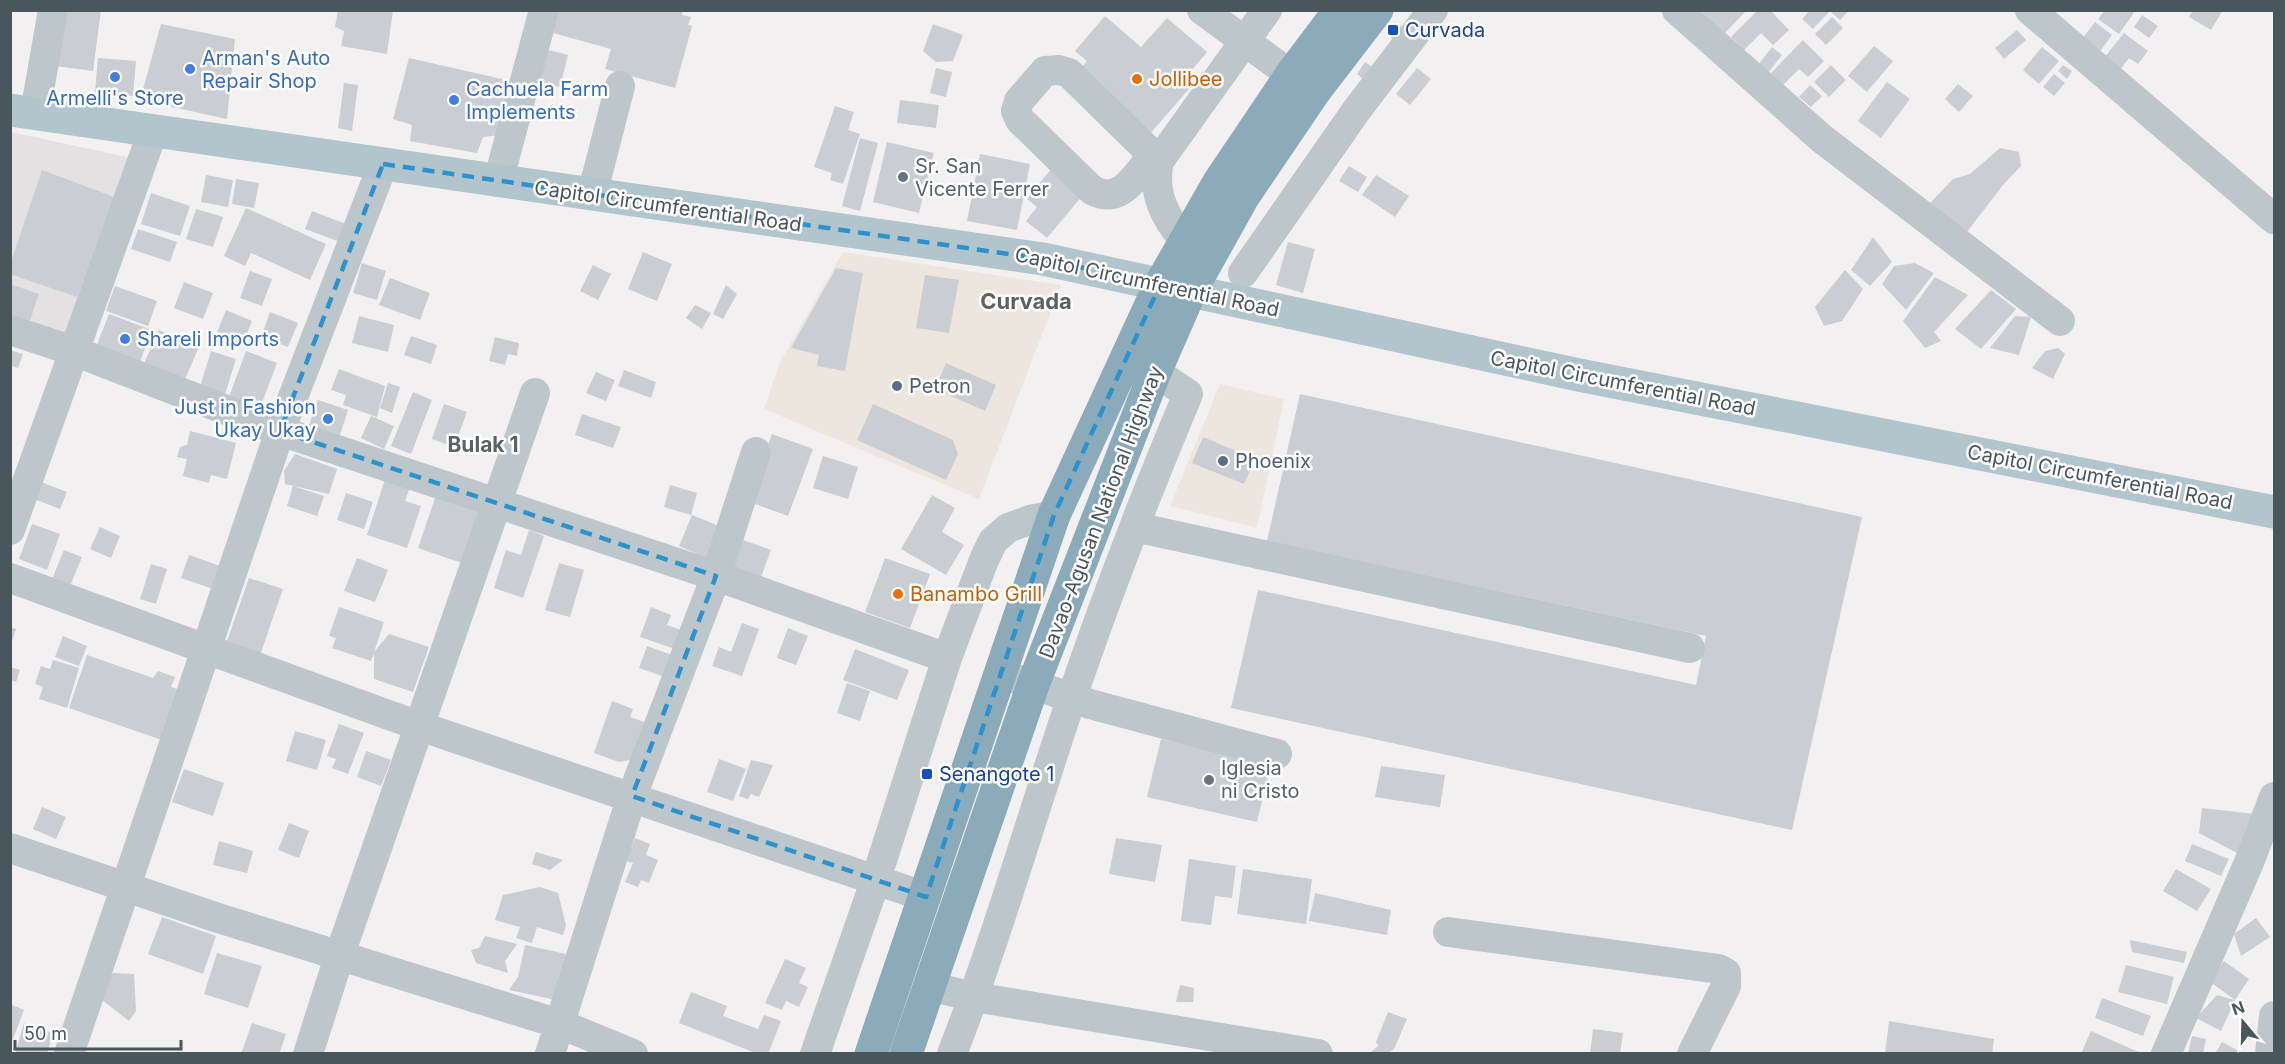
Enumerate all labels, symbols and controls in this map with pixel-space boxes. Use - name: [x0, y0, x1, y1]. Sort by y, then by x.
- place label: Curvada: [1405, 18, 1485, 42]
- marker: Curvada: [1386, 23, 1400, 37]
- place label: Arman's Auto Repair Shop: [202, 46, 330, 93]
- marker: Arman's Auto Repair Shop: [183, 62, 197, 76]
- place label: Jollibee: [1149, 67, 1223, 91]
- marker: Armelli's Store: [108, 70, 122, 84]
- marker: Jollibee: [1130, 72, 1144, 86]
- place label: Cachuela Farm Implements: [466, 77, 608, 124]
- place label: Armelli's Store: [46, 86, 184, 110]
- marker: Cachuela Farm Implements: [447, 93, 461, 107]
- place label: Sr. San Vicente Ferrer: [915, 154, 1050, 201]
- marker: Sr. San Vicente Ferrer: [896, 170, 910, 184]
- street label: Capitol Circumferential Road: [533, 175, 803, 237]
- street label: Capitol Circumferential Road: [1013, 242, 1281, 322]
- district label: Curvada: [980, 288, 1072, 314]
- place label: Shareli Imports: [137, 327, 279, 351]
- marker: Shareli Imports: [118, 332, 132, 346]
- street label: Capitol Circumferential Road: [1488, 345, 1758, 421]
- street label: Davao-Agusan National Highway: [1034, 363, 1168, 661]
- place label: Petron: [909, 374, 971, 398]
- marker: Petron: [890, 379, 904, 393]
- place label: Just in Fashion Ukay Ukay: [174, 395, 316, 442]
- marker: Just in Fashion Ukay Ukay: [321, 412, 335, 426]
- district label: Bulak 1: [447, 432, 519, 457]
- street label: Capitol Circumferential Road: [1965, 439, 2235, 515]
- place label: Phoenix: [1235, 449, 1311, 473]
- marker: Phoenix: [1216, 454, 1230, 468]
- place label: Banambo Grill: [910, 582, 1042, 606]
- marker: Banambo Grill: [891, 587, 905, 601]
- place label: Iglesia ni Cristo: [1221, 756, 1299, 803]
- place label: Senangote 1: [939, 762, 1054, 786]
- marker: Senangote 1: [920, 767, 934, 781]
- marker: Iglesia ni Cristo: [1202, 773, 1216, 787]
- north arrow: [2213, 992, 2273, 1052]
- text: N: [2229, 996, 2247, 1019]
- scale bar: [15, 1013, 182, 1051]
- text: 50 m: [24, 1023, 67, 1044]

